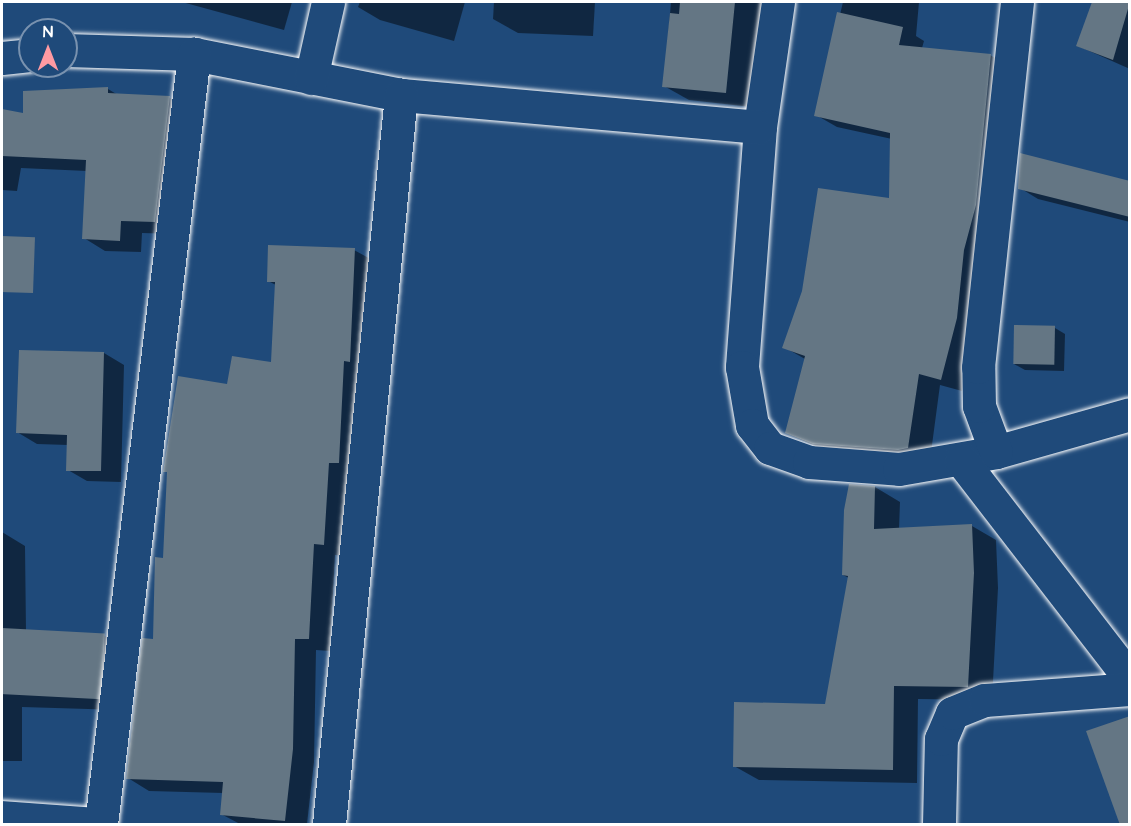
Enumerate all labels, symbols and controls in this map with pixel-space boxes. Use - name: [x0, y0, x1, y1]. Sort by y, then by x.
- north arrow: [18, 18, 78, 78]
- text: N: [43, 21, 53, 43]

